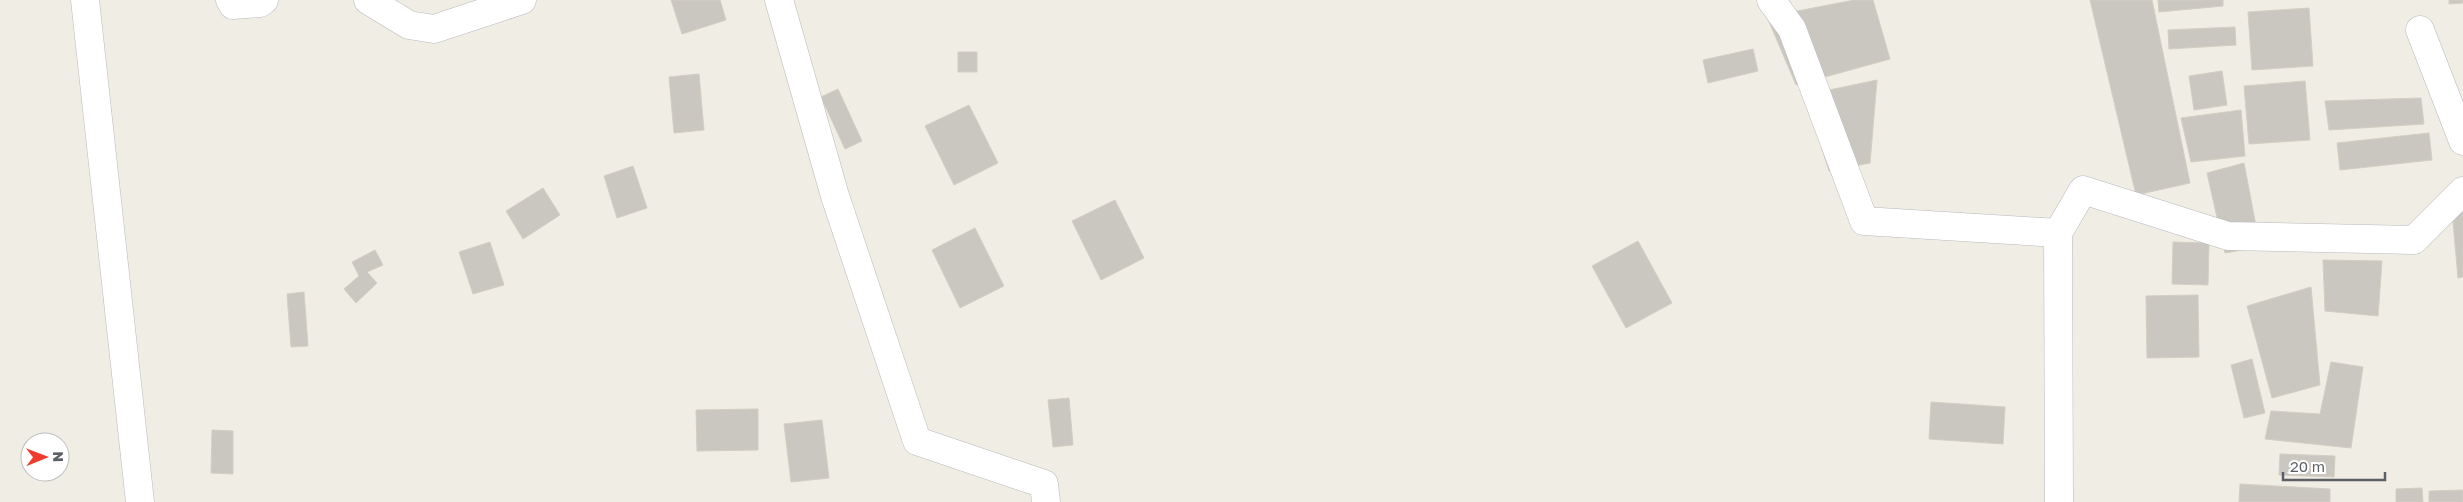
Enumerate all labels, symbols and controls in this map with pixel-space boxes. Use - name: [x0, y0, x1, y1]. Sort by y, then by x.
- north arrow: [20, 432, 70, 482]
- scale bar: [2283, 450, 2386, 482]
- text: N: [50, 451, 67, 462]
- text: 20 m: [2290, 457, 2325, 475]

